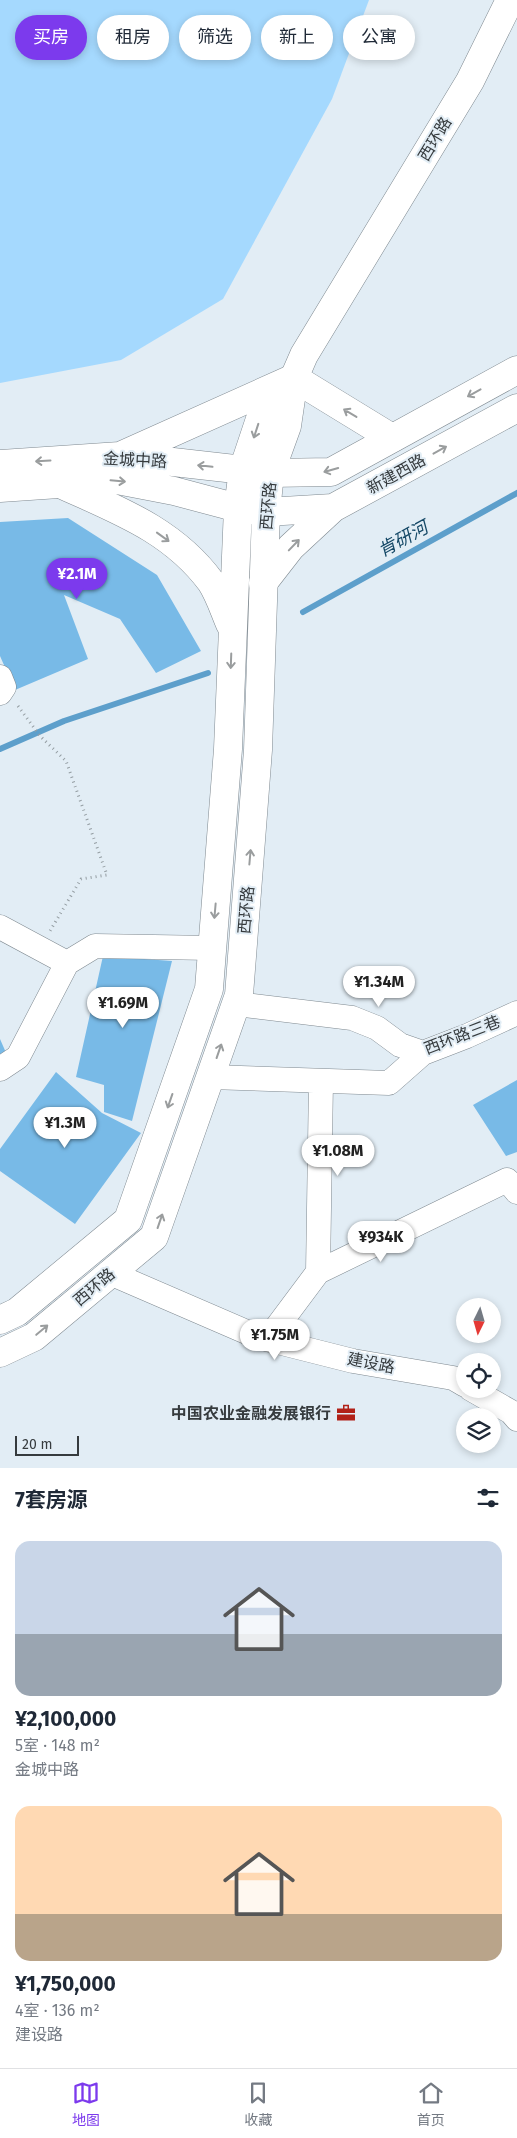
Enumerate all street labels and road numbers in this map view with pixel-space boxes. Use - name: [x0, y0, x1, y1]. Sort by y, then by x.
- street label: 西环路: [414, 114, 456, 164]
- street label: 金城中路: [103, 449, 167, 471]
- street label: 新建西路: [363, 450, 429, 498]
- street label: 西环路: [256, 481, 280, 531]
- street label: 西环路: [234, 885, 258, 935]
- street label: 西环路三巷: [421, 1012, 503, 1058]
- street label: 西环路: [70, 1264, 118, 1310]
- street label: 建设路: [346, 1349, 396, 1377]

